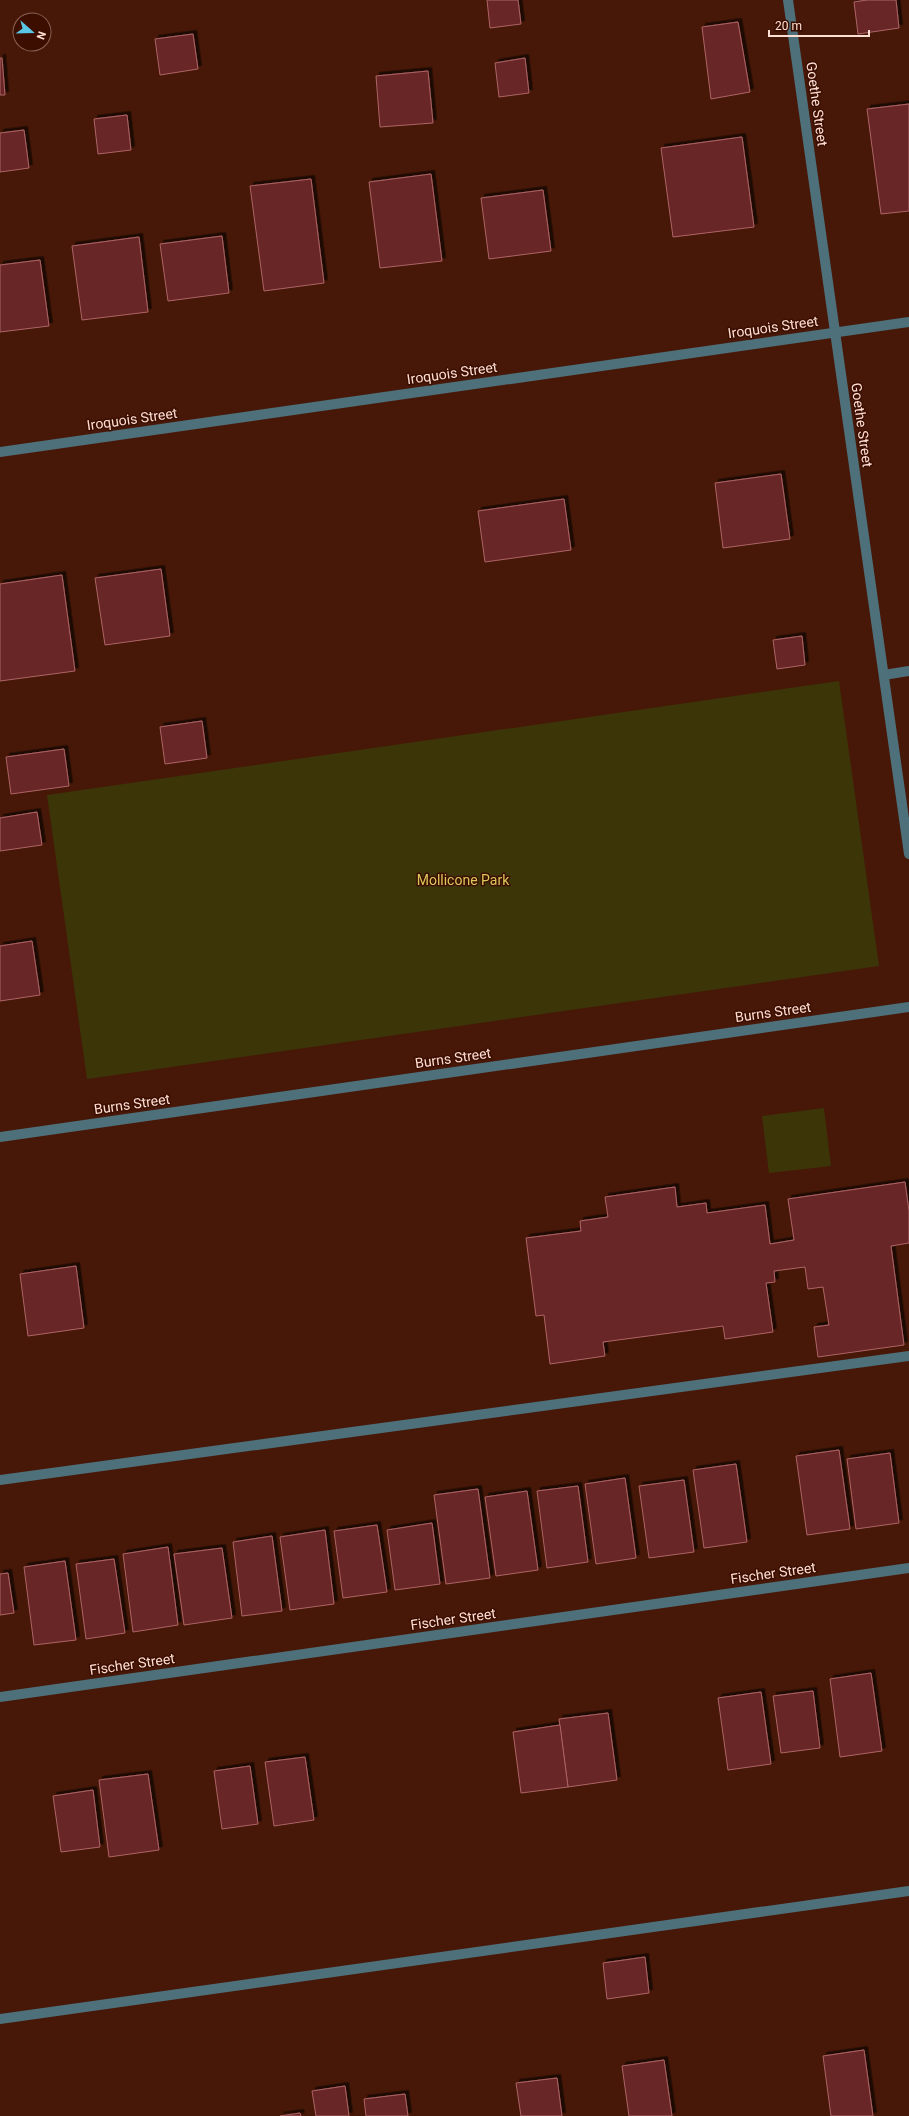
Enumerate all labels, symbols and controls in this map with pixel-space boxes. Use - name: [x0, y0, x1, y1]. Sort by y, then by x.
- north arrow: [12, 12, 52, 52]
- scale bar: [769, 12, 869, 38]
- text: 20 m: [775, 19, 802, 33]
- text: N: [33, 29, 48, 41]
- street label: Goethe Street: [803, 61, 831, 148]
- street label: Iroquois Street: [727, 313, 820, 341]
- street label: Iroquois Street: [406, 359, 499, 387]
- street label: Goethe Street: [848, 382, 876, 469]
- street label: Iroquois Street: [86, 405, 179, 433]
- park label: Mollicone Park: [417, 872, 510, 888]
- street label: Burns Street: [734, 999, 812, 1025]
- street label: Burns Street: [414, 1045, 492, 1071]
- street label: Burns Street: [93, 1091, 171, 1117]
- street label: Fischer Street: [729, 1559, 817, 1587]
- street label: Fischer Street: [409, 1605, 497, 1633]
- street label: Fischer Street: [88, 1650, 176, 1678]

